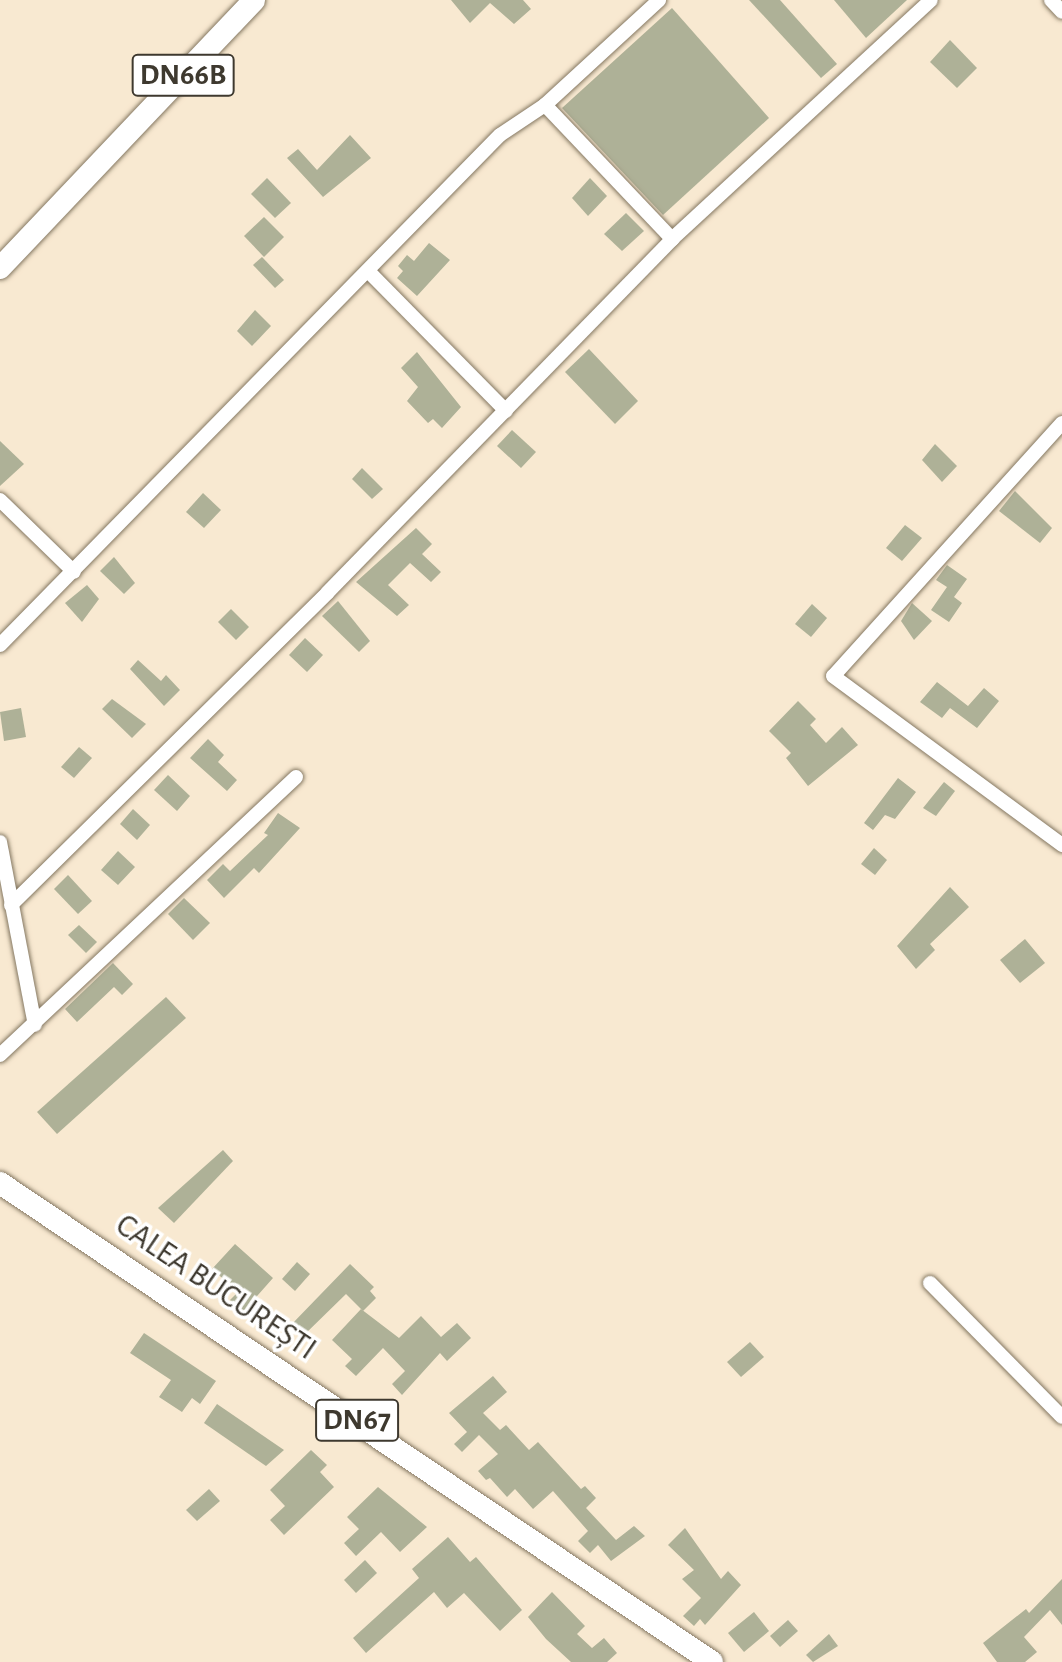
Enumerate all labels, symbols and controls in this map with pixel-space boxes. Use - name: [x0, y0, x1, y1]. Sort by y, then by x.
- road number: DN66B: [131, 49, 235, 101]
- street label: CALEA BUCUREȘTI: [108, 1206, 324, 1368]
- road number: DN67: [315, 1394, 399, 1446]

